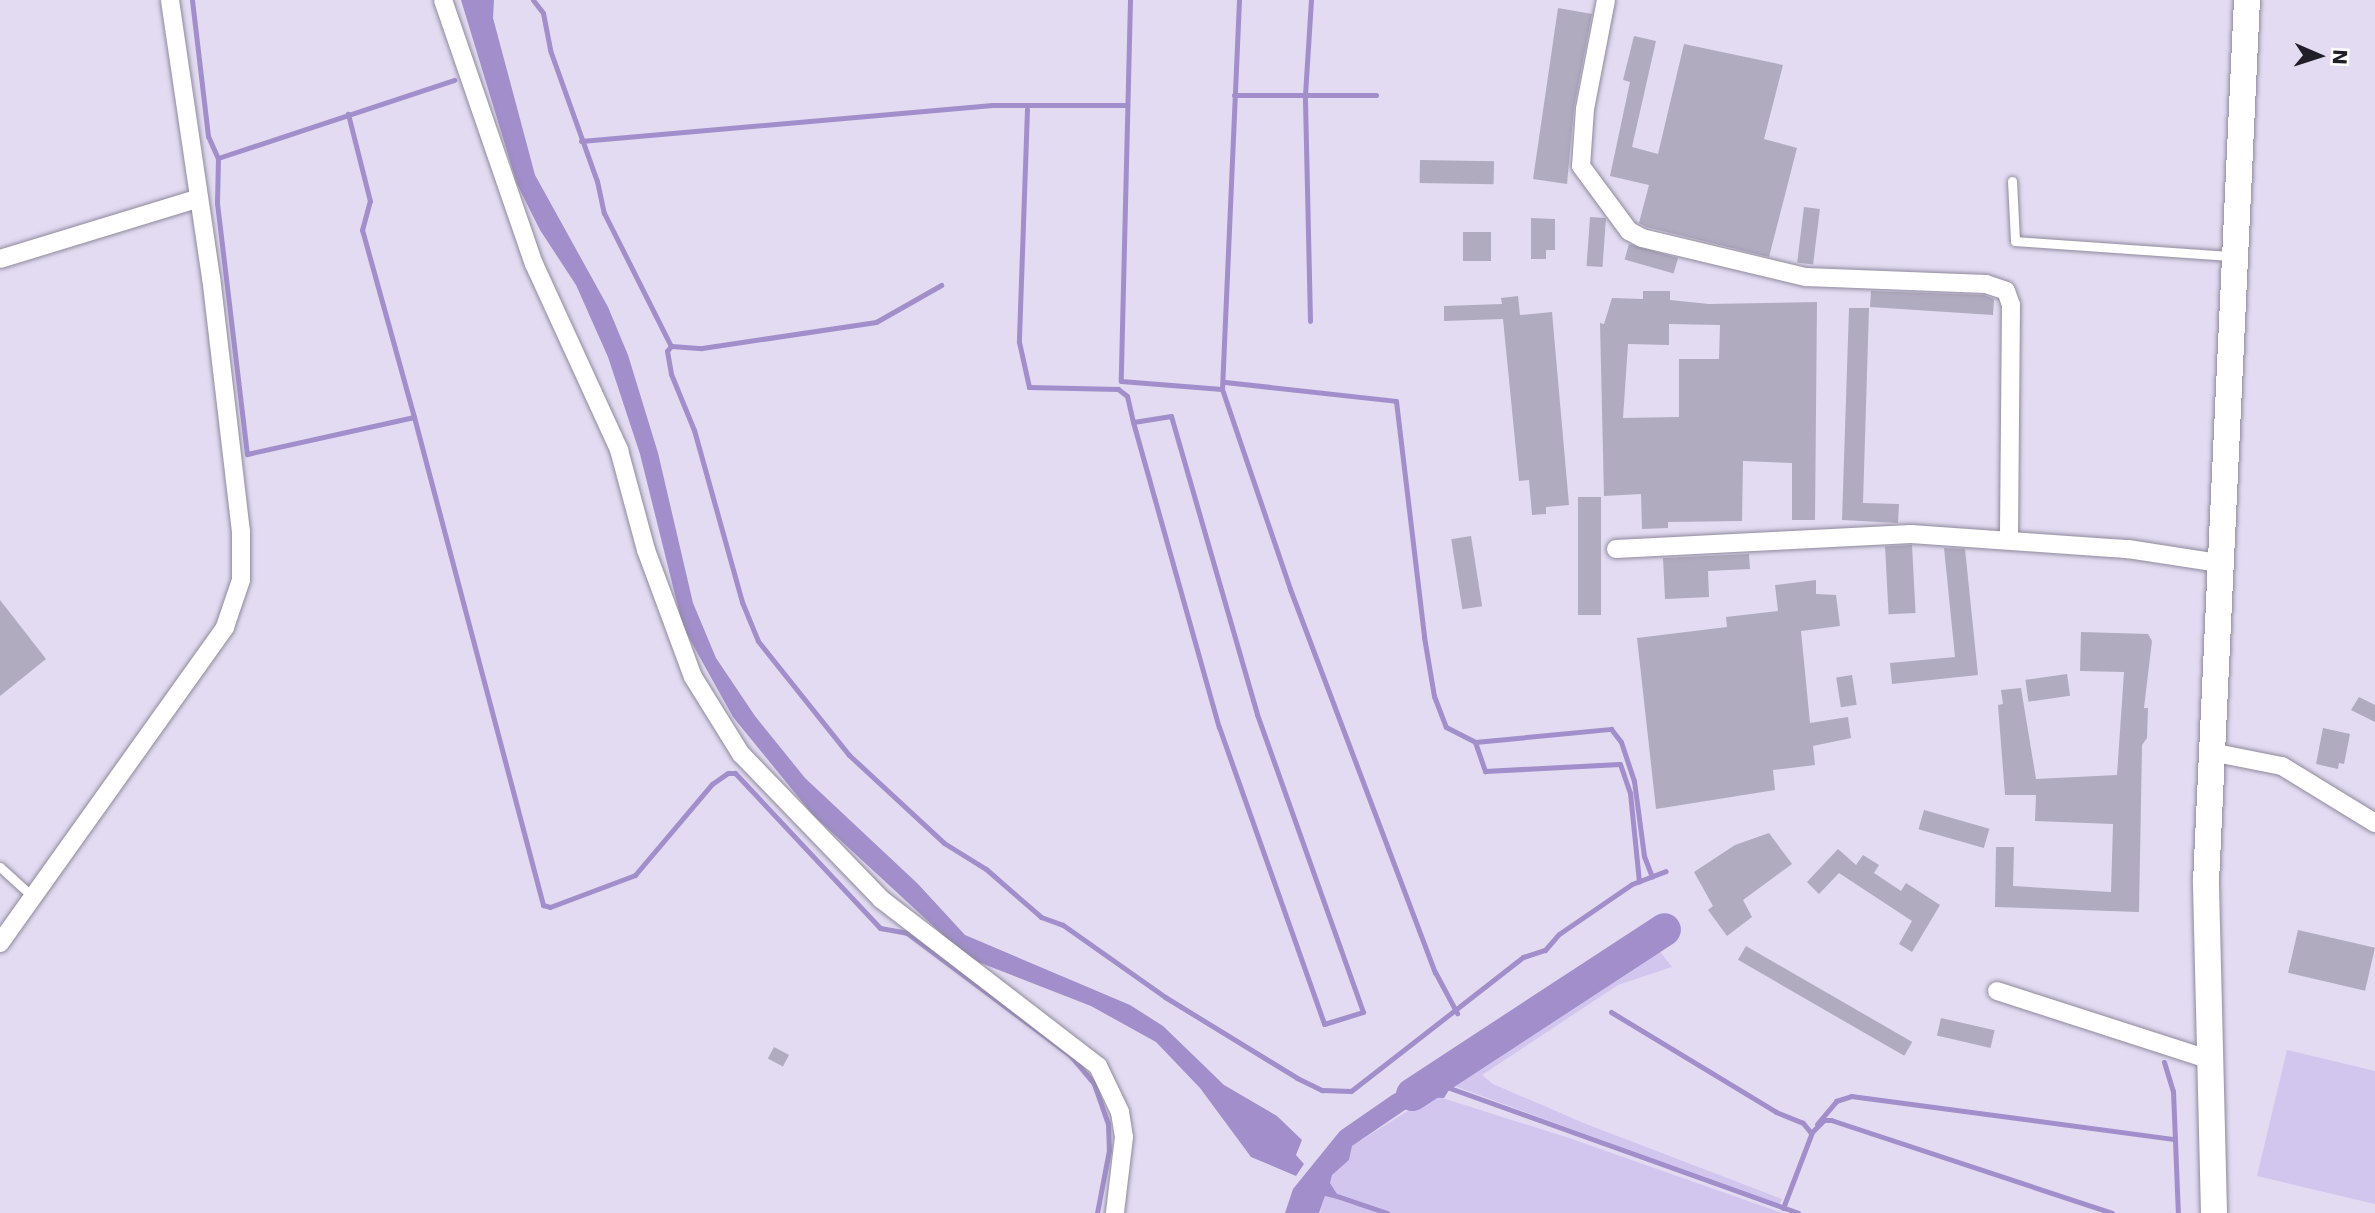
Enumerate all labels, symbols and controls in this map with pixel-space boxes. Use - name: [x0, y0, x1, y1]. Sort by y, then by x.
- north arrow: [2284, 21, 2354, 91]
- text: N: [2329, 49, 2351, 66]

